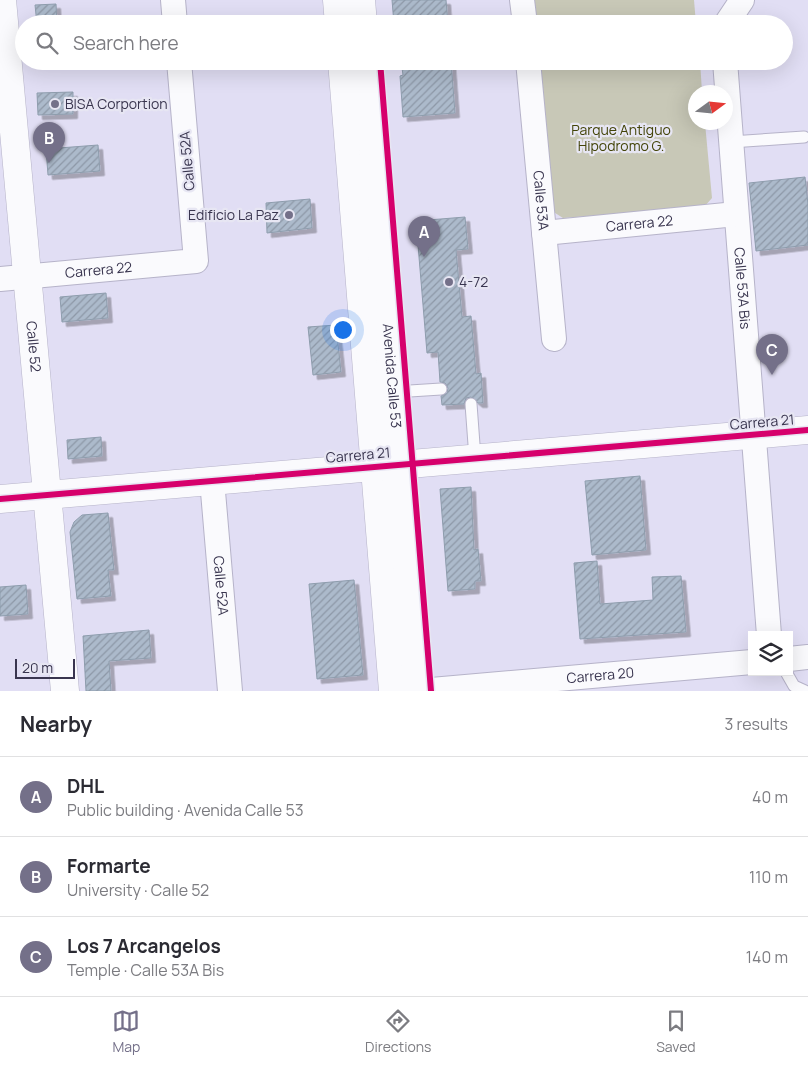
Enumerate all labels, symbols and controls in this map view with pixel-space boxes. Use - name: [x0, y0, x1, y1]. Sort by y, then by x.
- search box: [15, 15, 793, 70]
- icon: search: [33, 29, 61, 57]
- text: Search here: [73, 30, 179, 56]
- north arrow: [688, 85, 733, 130]
- place label: BISA Corportion: [65, 94, 168, 113]
- marker: BISA Corportion: [49, 98, 61, 110]
- park label: Parque Antiguo Hipodromo G.: [571, 120, 671, 155]
- pin: B: [33, 122, 65, 163]
- street label: Calle 52A: [174, 130, 199, 192]
- street label: Calle 53A: [529, 170, 554, 231]
- place label: Edificio La Paz: [188, 205, 279, 224]
- marker: Edificio La Paz: [283, 209, 295, 221]
- street label: Carrera 22: [605, 210, 674, 236]
- pin: A: [408, 216, 440, 257]
- street label: Calle 53A Bis: [730, 247, 756, 330]
- street label: Carrera 22: [64, 257, 133, 282]
- place label: 4-72: [459, 272, 488, 291]
- marker: 4-72: [443, 276, 455, 288]
- your location: [330, 317, 356, 343]
- street label: Calle 52: [22, 320, 46, 373]
- street label: Avenida Calle 53: [379, 323, 406, 429]
- pin: C: [756, 334, 788, 375]
- street label: Carrera 21: [729, 409, 795, 434]
- street label: Carrera 21: [325, 442, 391, 467]
- street label: Calle 52A: [210, 555, 234, 616]
- map controls: [748, 631, 793, 676]
- button: layers: [748, 631, 793, 676]
- scale bar: [15, 656, 75, 679]
- text: 20 m: [22, 658, 53, 677]
- street label: Carrera 20: [566, 662, 635, 687]
- text: Nearby: [20, 710, 92, 738]
- text: 3 results: [725, 713, 788, 735]
- text: DHL: [67, 773, 104, 799]
- text: A: [31, 786, 41, 808]
- text: 40 m: [752, 786, 788, 808]
- text: Public building · Avenida Calle 53: [67, 799, 304, 821]
- text: Formarte: [67, 853, 151, 879]
- text: B: [31, 866, 41, 888]
- text: 110 m: [749, 866, 788, 888]
- text: University · Calle 52: [67, 879, 209, 901]
- text: Los 7 Arcangelos: [67, 933, 221, 959]
- text: C: [30, 946, 42, 968]
- text: 140 m: [746, 946, 788, 968]
- text: Temple · Calle 53A Bis: [67, 959, 224, 981]
- tab: Map: [112, 1007, 140, 1056]
- tab: Directions: [365, 1007, 431, 1056]
- tab: Saved: [656, 1007, 696, 1056]

